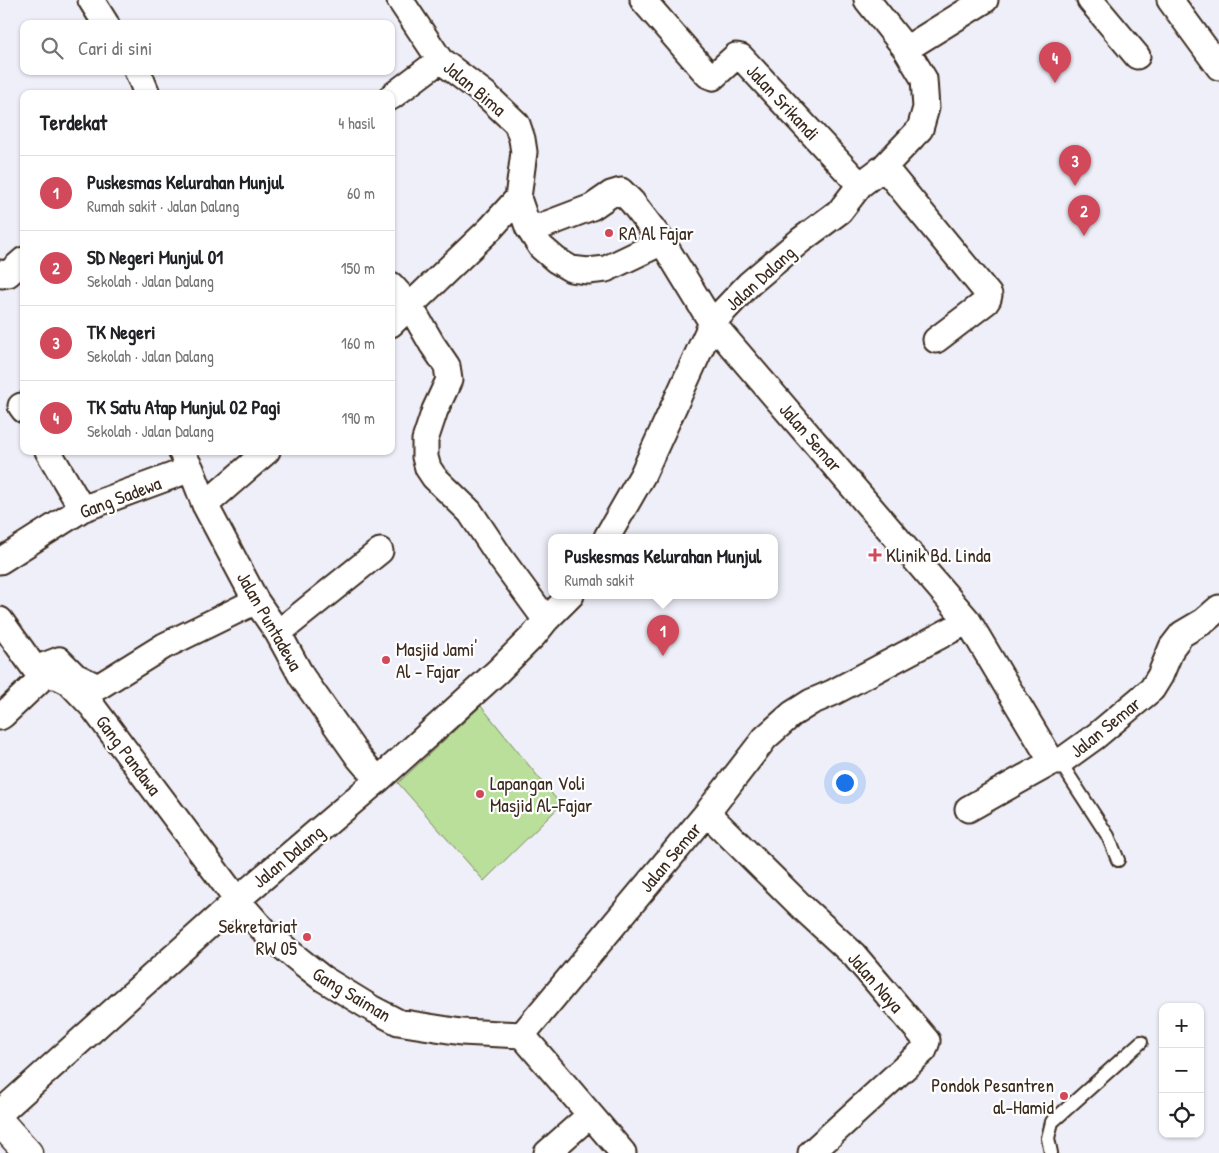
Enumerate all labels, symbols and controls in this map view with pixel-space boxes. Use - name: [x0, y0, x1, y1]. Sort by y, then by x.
- search box: [20, 20, 395, 75]
- icon: search: [38, 34, 66, 62]
- text: Cari di sini: [78, 35, 152, 61]
- pin: 4: [1039, 42, 1071, 83]
- street label: Jalan Bima: [438, 54, 512, 122]
- street label: Jalan Srikandi: [741, 58, 825, 146]
- text: Terdekat: [40, 108, 107, 137]
- text: 4 hasil: [338, 112, 375, 134]
- pin: 3: [1059, 145, 1091, 186]
- text: Puskesmas Kelurahan Munjul: [87, 169, 284, 195]
- text: 1: [53, 182, 59, 204]
- text: 60 m: [347, 182, 375, 204]
- text: Rumah sakit · Jalan Dalang: [87, 195, 239, 217]
- pin: 2: [1068, 195, 1100, 236]
- place label: RA Al Fajar: [619, 220, 694, 246]
- marker: RA Al Fajar: [603, 227, 615, 239]
- street label: Jalan Dalang: [719, 240, 801, 316]
- text: SD Negeri Munjul 01: [87, 244, 223, 270]
- text: 2: [52, 257, 60, 279]
- text: 150 m: [341, 257, 375, 279]
- text: Sekolah · Jalan Dalang: [87, 270, 214, 292]
- text: TK Negeri: [87, 319, 155, 345]
- text: 3: [52, 332, 60, 354]
- text: 160 m: [341, 332, 375, 354]
- text: Sekolah · Jalan Dalang: [87, 345, 214, 367]
- text: TK Satu Atap Munjul 02 Pagi: [87, 394, 281, 420]
- street label: Jalan Semar: [774, 397, 849, 478]
- text: 4: [53, 407, 59, 429]
- text: 190 m: [342, 407, 375, 429]
- text: Sekolah · Jalan Dalang: [87, 420, 214, 442]
- street label: Gang Sadewa: [75, 469, 165, 524]
- popup: [548, 534, 778, 599]
- place label: Klinik Bd. Linda: [886, 542, 991, 568]
- text: Puskesmas Kelurahan Munjul: [565, 543, 761, 569]
- marker: Klinik Bd. Linda: [868, 548, 882, 562]
- street label: Jalan Puntadewa: [231, 567, 309, 676]
- text: Rumah sakit: [565, 569, 634, 591]
- pin: 1: [647, 615, 679, 656]
- place label: Masjid Jami' Al - Fajar: [396, 636, 477, 684]
- marker: Masjid Jami' Al - Fajar: [380, 654, 392, 666]
- street label: Jalan Semar: [1064, 690, 1146, 764]
- street label: Gang Pandawa: [90, 710, 168, 801]
- place label: Lapangan Voli Masjid Al-Fajar: [490, 770, 593, 818]
- your location: [832, 770, 858, 796]
- marker: Lapangan Voli Masjid Al-Fajar: [474, 788, 486, 800]
- street label: Jalan Semar: [633, 816, 707, 897]
- street label: Jalan Dalang: [247, 818, 329, 894]
- place label: Sekretariat RW 05: [218, 913, 297, 961]
- marker: Sekretariat RW 05: [301, 931, 313, 943]
- street label: Jalan Naya: [842, 946, 910, 1018]
- street label: Gang Saiman: [308, 960, 396, 1028]
- map controls: [1159, 1003, 1204, 1138]
- button: +: [1159, 1003, 1204, 1048]
- button: −: [1159, 1048, 1204, 1093]
- place label: Pondok Pesantren al-Hamid: [931, 1072, 1055, 1120]
- marker: Pondok Pesantren al-Hamid: [1058, 1090, 1070, 1102]
- button: locate: [1159, 1093, 1204, 1138]

